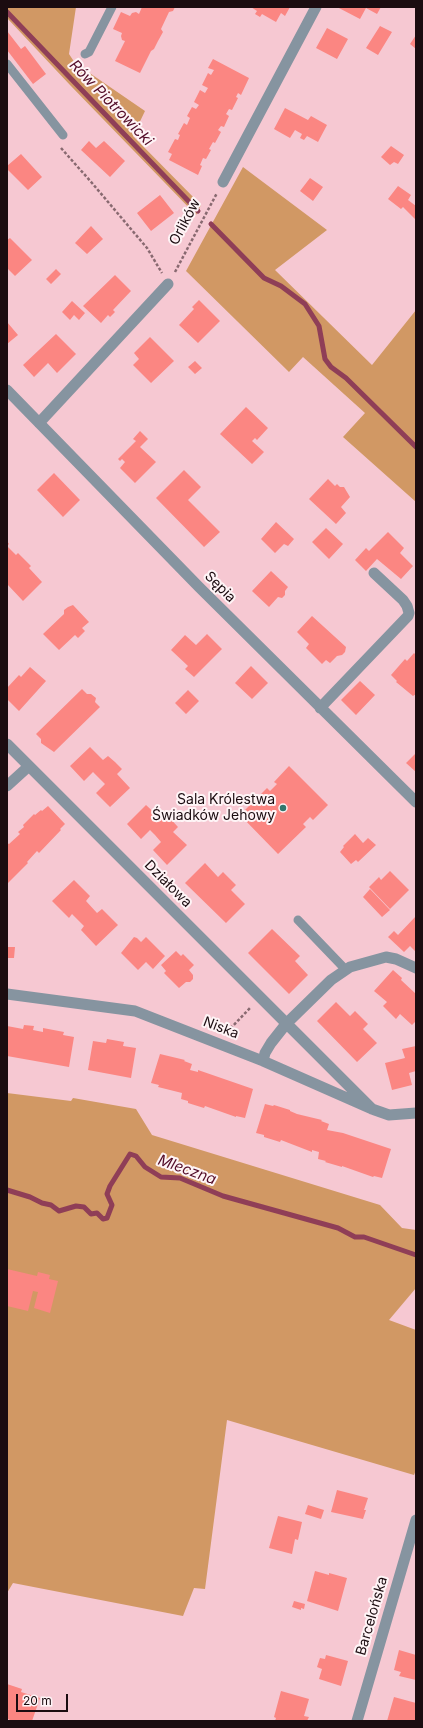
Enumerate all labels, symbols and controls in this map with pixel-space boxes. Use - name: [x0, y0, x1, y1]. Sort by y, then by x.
- water label: Rów Piotrowicki: [66, 56, 156, 150]
- street label: Orlików: [166, 196, 204, 248]
- street label: Sępia: [201, 568, 239, 606]
- place label: Sala Królestwa Świadków Jehowy: [152, 792, 275, 824]
- marker: Sala Królestwa Świadków Jehowy: [278, 803, 288, 813]
- street label: Działowa: [141, 857, 195, 911]
- street label: Niska: [201, 1014, 241, 1042]
- water label: Mleczna: [155, 1151, 219, 1189]
- street label: Barcelońska: [353, 1575, 391, 1657]
- scale bar: [18, 1686, 70, 1712]
- text: 20 m: [23, 1693, 52, 1708]

